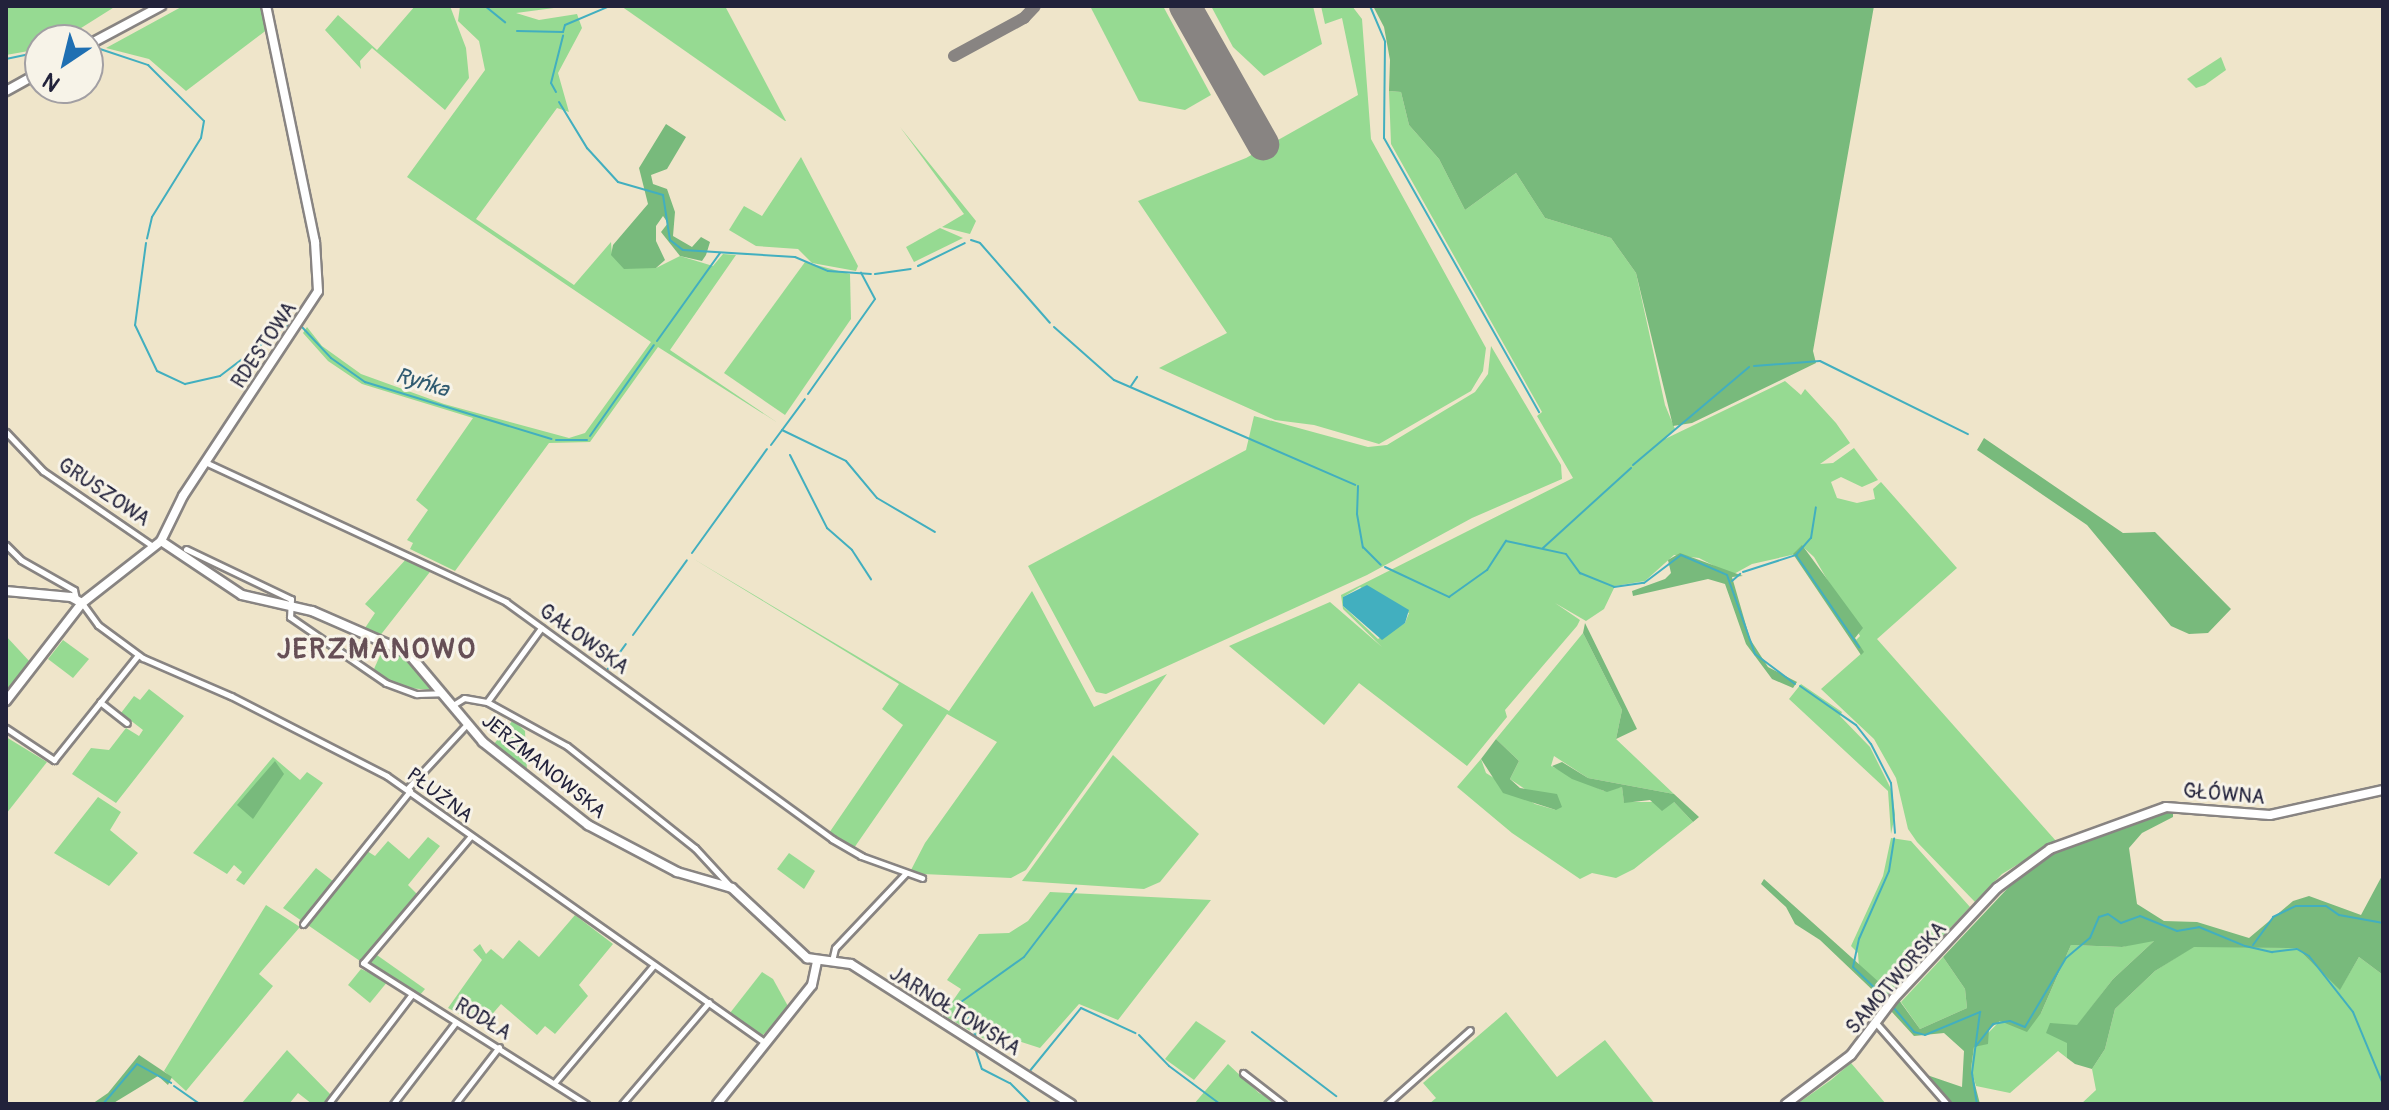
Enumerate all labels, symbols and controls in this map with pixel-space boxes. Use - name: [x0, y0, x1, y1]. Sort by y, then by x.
- north arrow: [24, 24, 104, 104]
- text: N: [37, 66, 66, 98]
- street label: RDESTOWA: [226, 297, 302, 393]
- water label: Ryńka: [392, 362, 452, 404]
- street label: GRUSZOWA: [54, 453, 154, 531]
- street label: GAŁOWSKA: [535, 599, 633, 679]
- district label: JERZMANOWO: [277, 633, 477, 667]
- street label: JERZMANOWSKA: [477, 709, 611, 823]
- street label: PŁUŻNA: [402, 762, 478, 828]
- street label: GŁÓWNA: [2182, 778, 2266, 810]
- street label: SAMOTWORSKA: [1841, 917, 1951, 1039]
- street label: JARNOŁTOWSKA: [885, 961, 1025, 1061]
- street label: RODŁA: [451, 993, 515, 1045]

